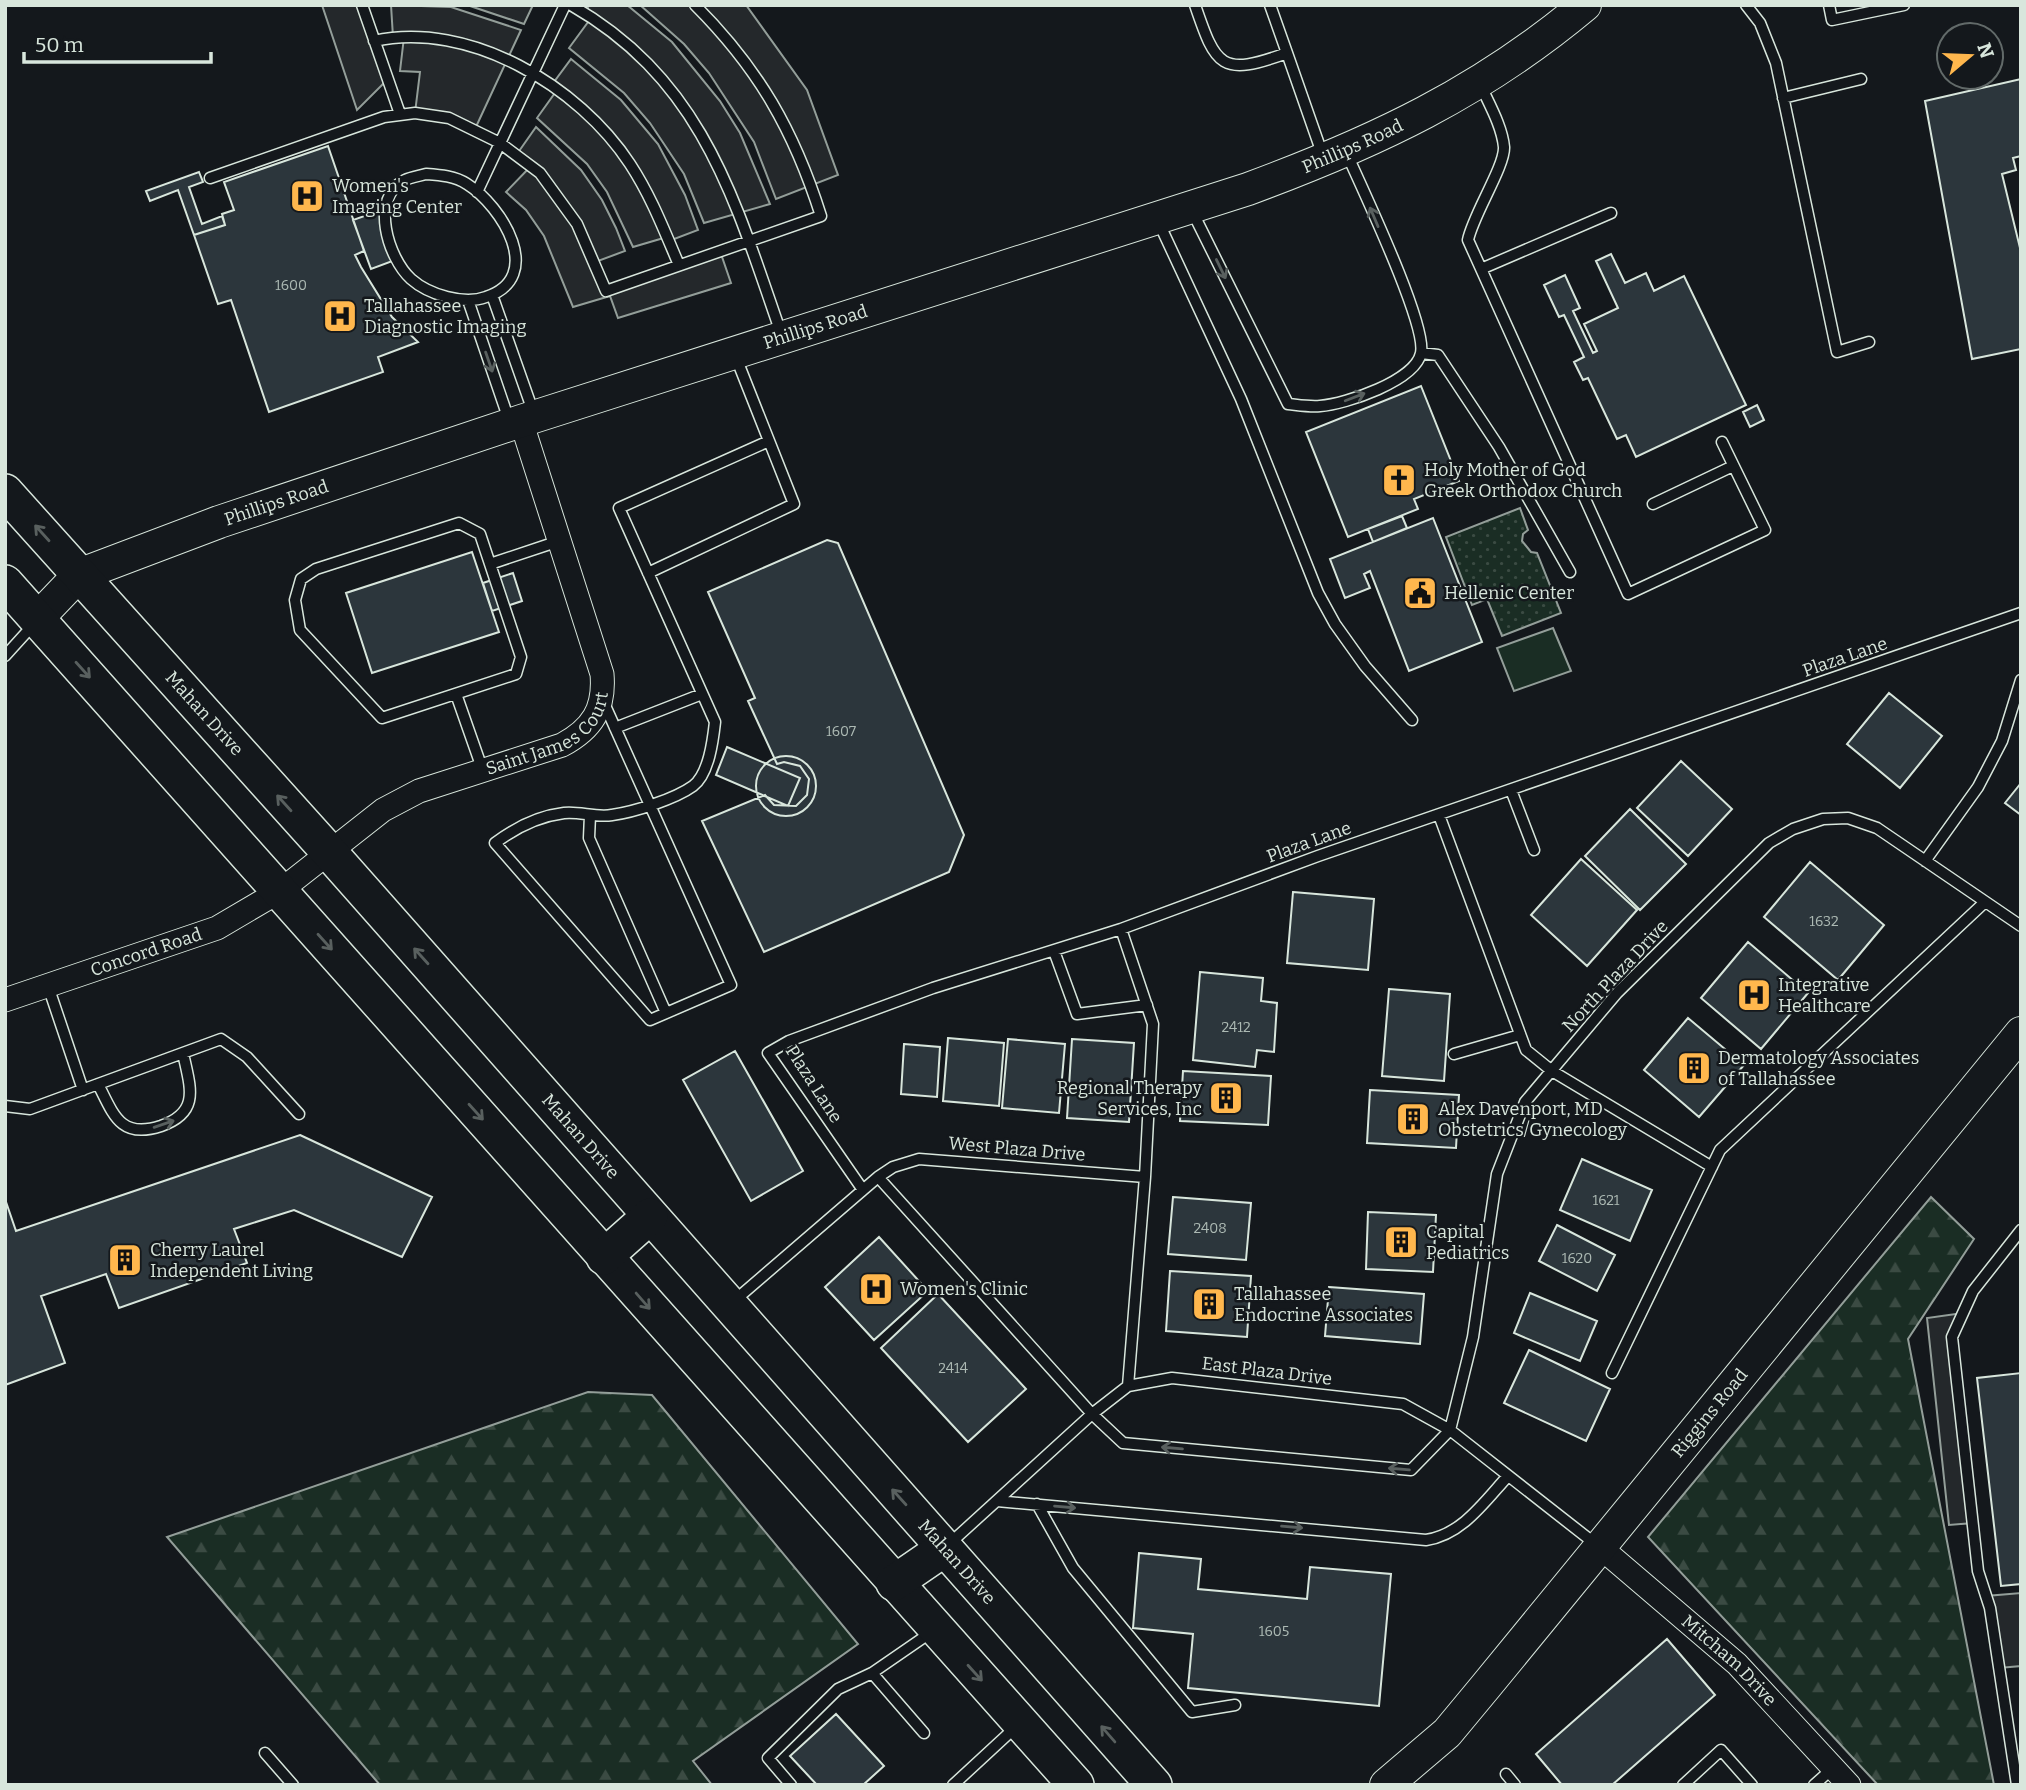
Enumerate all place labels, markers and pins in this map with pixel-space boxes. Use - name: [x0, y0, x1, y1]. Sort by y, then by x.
- place label: Women's Imaging Center: [332, 175, 462, 218]
- hospital icon: Women's Imaging Center: [288, 177, 326, 215]
- place label: Tallahassee Diagnostic Imaging: [364, 295, 526, 338]
- hospital icon: Tallahassee Diagnostic Imaging: [321, 297, 359, 335]
- place label: Holy Mother of God Greek Orthodox Church: [1424, 459, 1622, 502]
- church icon: Holy Mother of God Greek Orthodox Church: [1380, 461, 1418, 499]
- public building icon: Hellenic Center: [1401, 574, 1439, 612]
- place label: Hellenic Center: [1444, 582, 1574, 604]
- place label: Integrative Healthcare: [1778, 974, 1871, 1017]
- hospital icon: Integrative Healthcare: [1735, 976, 1773, 1014]
- place label: Dermatology Associates of Tallahassee: [1718, 1047, 1919, 1090]
- building icon: Dermatology Associates of Tallahassee: [1675, 1049, 1713, 1087]
- place label: Regional Therapy Services, Inc: [1057, 1077, 1202, 1120]
- building icon: Regional Therapy Services, Inc: [1207, 1079, 1245, 1117]
- place label: Alex Davenport, MD Obstetrics/Gynecology: [1438, 1098, 1628, 1141]
- building icon: Alex Davenport, MD Obstetrics/Gynecology: [1394, 1100, 1432, 1138]
- place label: Capital Pediatrics: [1426, 1221, 1509, 1264]
- building icon: Capital Pediatrics: [1382, 1223, 1420, 1261]
- place label: Cherry Laurel Independent Living: [150, 1239, 313, 1282]
- building icon: Cherry Laurel Independent Living: [106, 1241, 144, 1279]
- hospital icon: Women's Clinic: [857, 1270, 895, 1308]
- place label: Women's Clinic: [900, 1278, 1028, 1300]
- place label: Tallahassee Endocrine Associates: [1234, 1283, 1413, 1326]
- building icon: Tallahassee Endocrine Associates: [1190, 1285, 1228, 1323]

